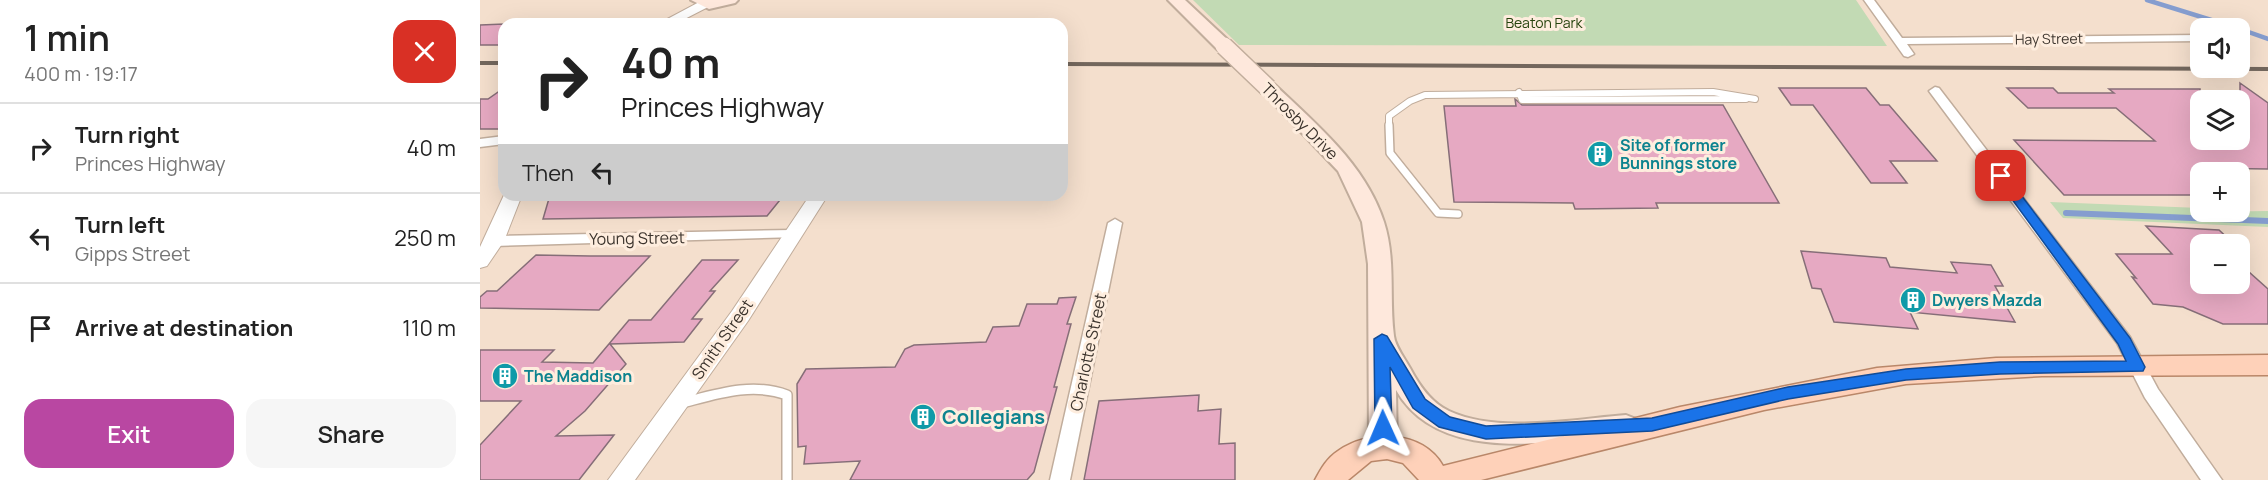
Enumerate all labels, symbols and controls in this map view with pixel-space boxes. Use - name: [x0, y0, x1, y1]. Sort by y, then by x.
- text: 1 min: [24, 13, 110, 62]
- park label: Beaton Park: [1505, 13, 1584, 32]
- map controls: [2190, 18, 2250, 294]
- button: sound: [2190, 18, 2250, 78]
- button: close: [393, 20, 456, 83]
- street label: Hay Street: [2015, 28, 2084, 49]
- text: 40 m: [621, 33, 720, 91]
- icon: right: [522, 42, 600, 120]
- text: 400 m · 19:17: [24, 60, 138, 87]
- street label: Throsby Drive: [1257, 78, 1343, 164]
- text: Princes Highway: [621, 88, 824, 125]
- button: layers: [2190, 90, 2250, 150]
- text: Turn right: [75, 120, 180, 150]
- icon: right: [24, 132, 57, 165]
- text: 40 m: [407, 133, 456, 163]
- place label: Site of former Bunnings store: [1620, 134, 1738, 174]
- building icon: Site of former Bunnings store: [1585, 139, 1615, 169]
- text: Princes Highway: [75, 150, 226, 177]
- pin: [1975, 150, 2026, 201]
- icon: left: [586, 156, 619, 189]
- text: Then: [522, 158, 574, 188]
- icon: arrive: [1984, 159, 2017, 192]
- button: +: [2190, 162, 2250, 222]
- text: Turn left: [75, 210, 165, 240]
- icon: left: [24, 222, 57, 255]
- text: 250 m: [394, 223, 456, 253]
- street label: Young Street: [589, 226, 685, 250]
- button: −: [2190, 234, 2250, 294]
- text: Gipps Street: [75, 240, 191, 267]
- building icon: Dwyers Mazda: [1898, 285, 1928, 315]
- place label: Dwyers Mazda: [1932, 289, 2042, 311]
- street label: Charlotte Street: [1065, 291, 1111, 413]
- street label: Smith Street: [686, 294, 758, 384]
- icon: arrive: [24, 312, 57, 345]
- text: Arrive at destination: [75, 313, 293, 343]
- text: 110 m: [402, 313, 456, 343]
- building icon: The Maddison: [490, 361, 520, 391]
- place label: The Maddison: [524, 365, 632, 387]
- position arrow: [1351, 396, 1415, 460]
- button: Exit: [24, 399, 234, 468]
- button: Share: [246, 399, 456, 468]
- building icon: Collegians: [908, 402, 938, 432]
- place label: Collegians: [942, 403, 1045, 430]

